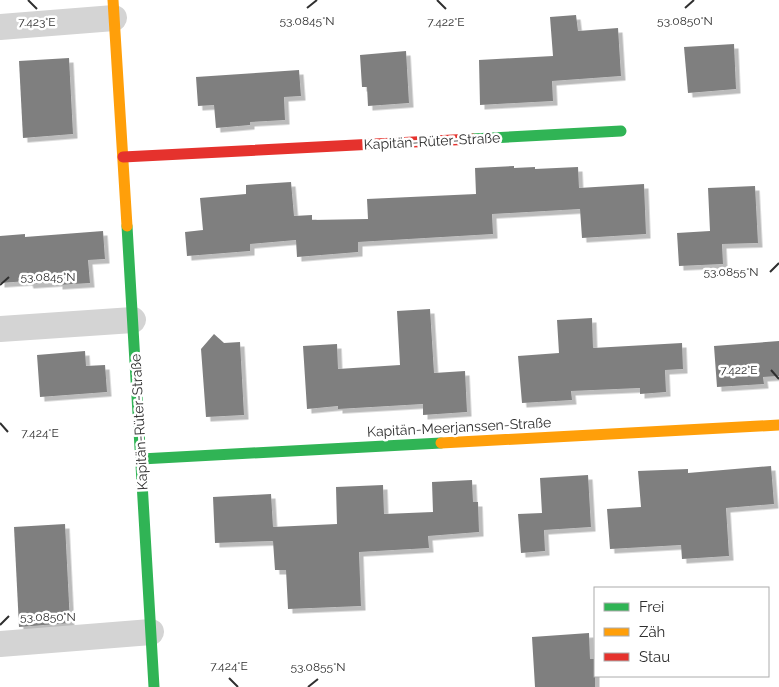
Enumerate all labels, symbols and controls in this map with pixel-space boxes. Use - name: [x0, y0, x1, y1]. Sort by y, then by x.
- text: 53.0845°N: [279, 14, 335, 28]
- text: 53.0850°N: [657, 14, 713, 28]
- text: 7.423°E: [18, 15, 56, 29]
- text: 7.422°E: [427, 15, 465, 29]
- street label: Kapitän-Rüter-Straße: [363, 129, 501, 153]
- text: 53.0855°N: [703, 265, 759, 279]
- text: 53.0845°N: [20, 270, 76, 284]
- street label: Kapitän-Rüter-Straße: [127, 353, 151, 491]
- text: 7.422°E: [720, 363, 758, 377]
- street label: Kapitän-Meerjanssen-Straße: [366, 414, 552, 440]
- text: 7.424°E: [21, 426, 59, 440]
- legend: [594, 587, 769, 677]
- text: Frei: [639, 598, 664, 616]
- text: 53.0850°N: [20, 610, 76, 624]
- text: Zäh: [639, 623, 665, 641]
- text: Stau: [639, 648, 670, 666]
- text: 7.424°E: [210, 659, 248, 673]
- text: 53.0855°N: [290, 660, 346, 674]

